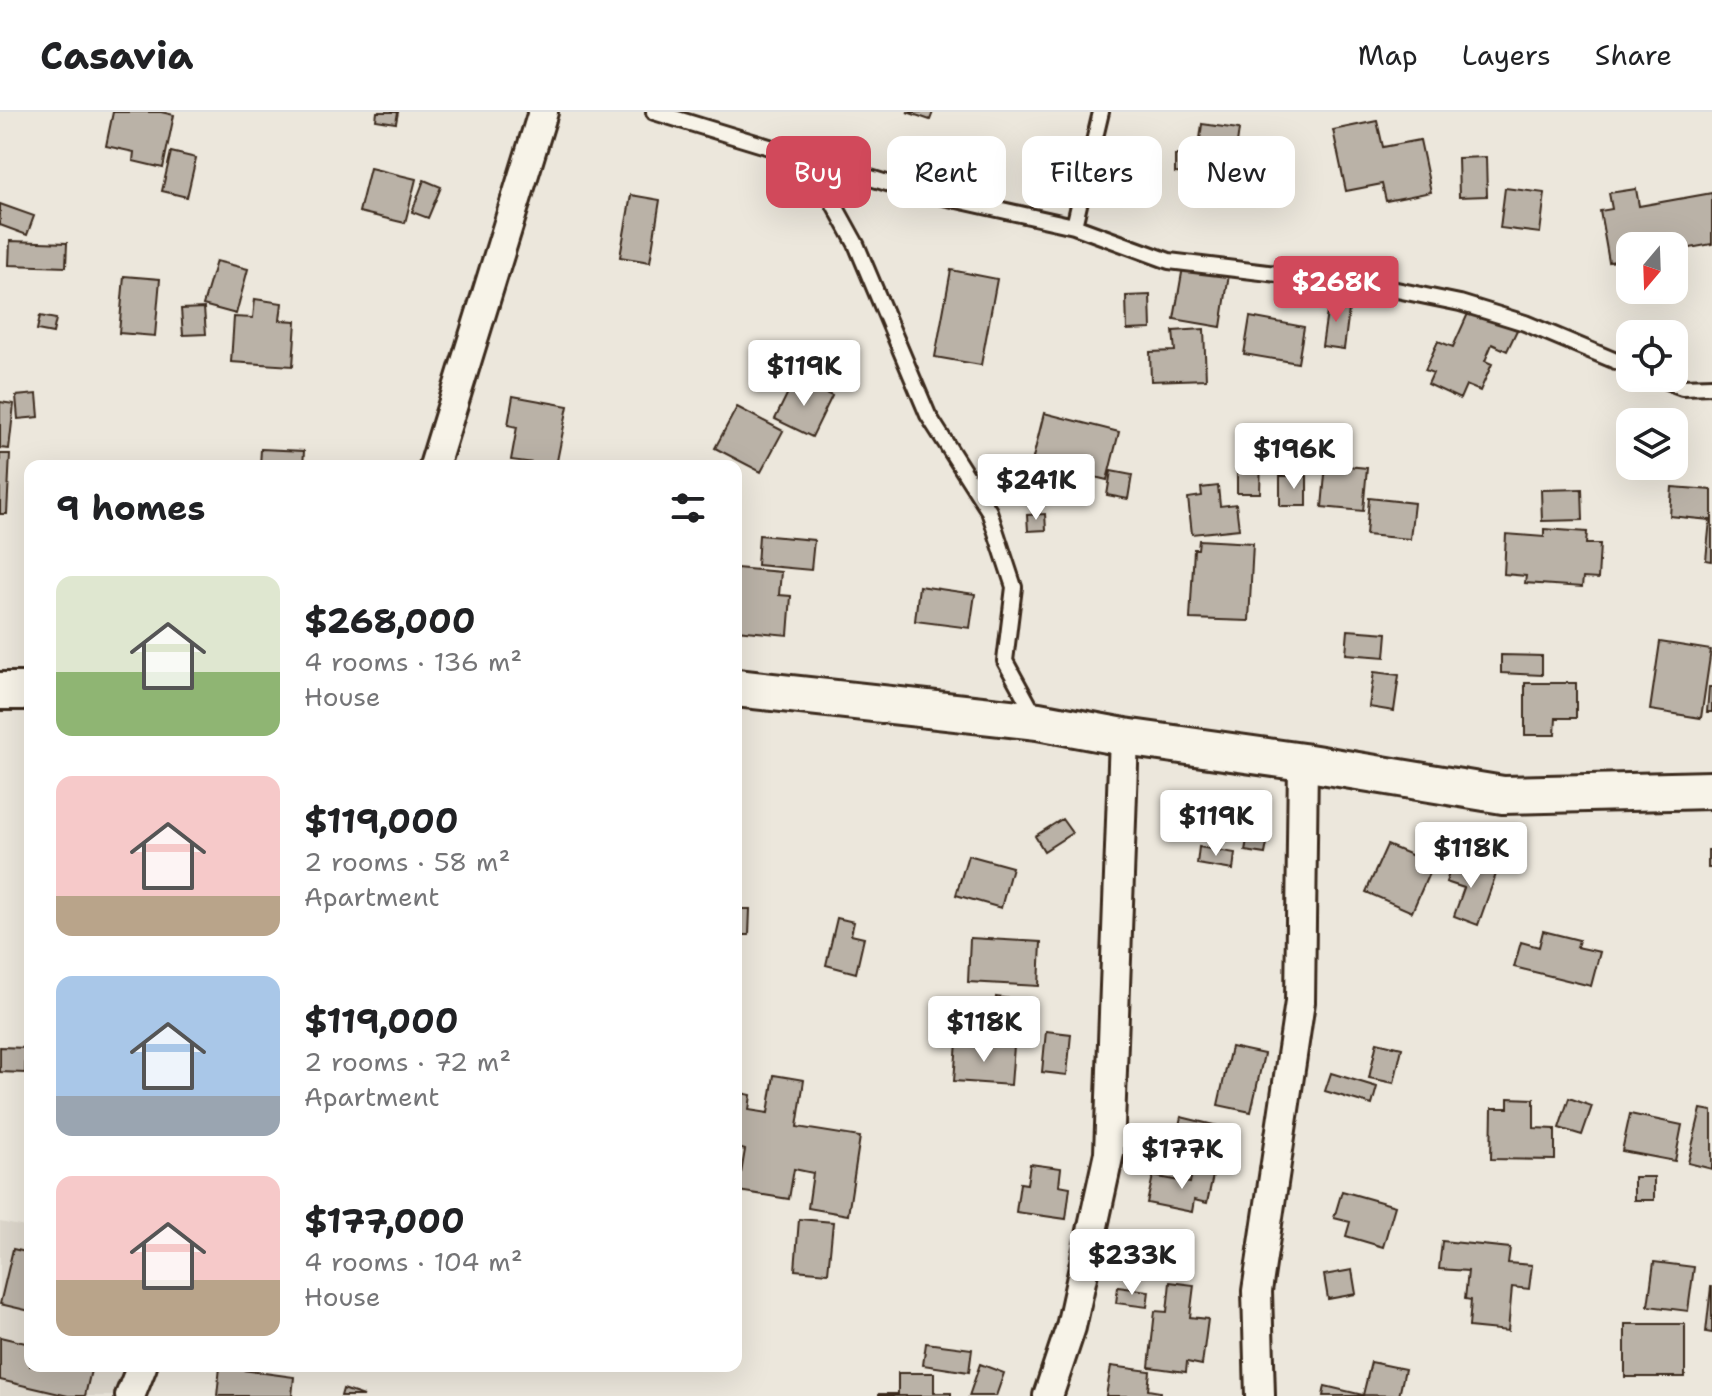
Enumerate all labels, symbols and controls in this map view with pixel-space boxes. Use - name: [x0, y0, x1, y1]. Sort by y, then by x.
- text: Casavia: [40, 30, 193, 81]
- text: Map: [1358, 36, 1418, 74]
- text: Layers: [1462, 36, 1551, 74]
- text: Share: [1595, 36, 1672, 74]
- chip: Buy: [766, 136, 871, 208]
- chip: Rent: [887, 136, 1006, 208]
- chip: Filters: [1022, 136, 1162, 208]
- chip: New: [1178, 136, 1295, 208]
- north arrow: [1616, 232, 1688, 304]
- map controls: [1616, 232, 1688, 480]
- pin: $268K: [1280, 256, 1392, 324]
- text: $268K: [1292, 264, 1380, 299]
- button: locate: [1616, 320, 1688, 392]
- pin: $119K: [748, 340, 860, 408]
- text: $119K: [766, 348, 842, 383]
- button: layers: [1616, 408, 1688, 480]
- pin: $196K: [1238, 423, 1350, 491]
- text: $196K: [1253, 431, 1335, 466]
- pin: $241K: [980, 454, 1092, 522]
- text: $241K: [996, 462, 1076, 497]
- text: 9 homes: [56, 485, 205, 531]
- icon: filters: [666, 486, 710, 530]
- text: $268,000: [304, 598, 476, 644]
- icon: home: [120, 608, 216, 704]
- text: 4 rooms · 136 m²: [304, 644, 522, 679]
- text: House: [304, 679, 380, 714]
- pin: $119K: [1160, 790, 1272, 858]
- text: $119,000: [304, 798, 459, 844]
- text: $119K: [1178, 798, 1254, 833]
- icon: home: [120, 808, 216, 904]
- pin: $118K: [1415, 822, 1527, 890]
- text: $118K: [1433, 830, 1509, 865]
- text: 2 rooms · 58 m²: [304, 844, 510, 879]
- text: Apartment: [304, 879, 440, 914]
- pin: $118K: [928, 996, 1040, 1064]
- text: $119,000: [304, 998, 459, 1044]
- text: $118K: [946, 1004, 1022, 1039]
- icon: home: [120, 1008, 216, 1104]
- text: 2 rooms · 72 m²: [304, 1044, 511, 1079]
- text: Apartment: [304, 1079, 440, 1114]
- pin: $177K: [1126, 1123, 1238, 1191]
- text: $177K: [1141, 1131, 1223, 1166]
- text: $177,000: [304, 1198, 465, 1244]
- icon: home: [120, 1208, 216, 1304]
- pin: $233K: [1076, 1229, 1188, 1297]
- text: $233K: [1088, 1237, 1176, 1272]
- text: 4 rooms · 104 m²: [304, 1244, 523, 1279]
- text: House: [304, 1279, 380, 1314]

